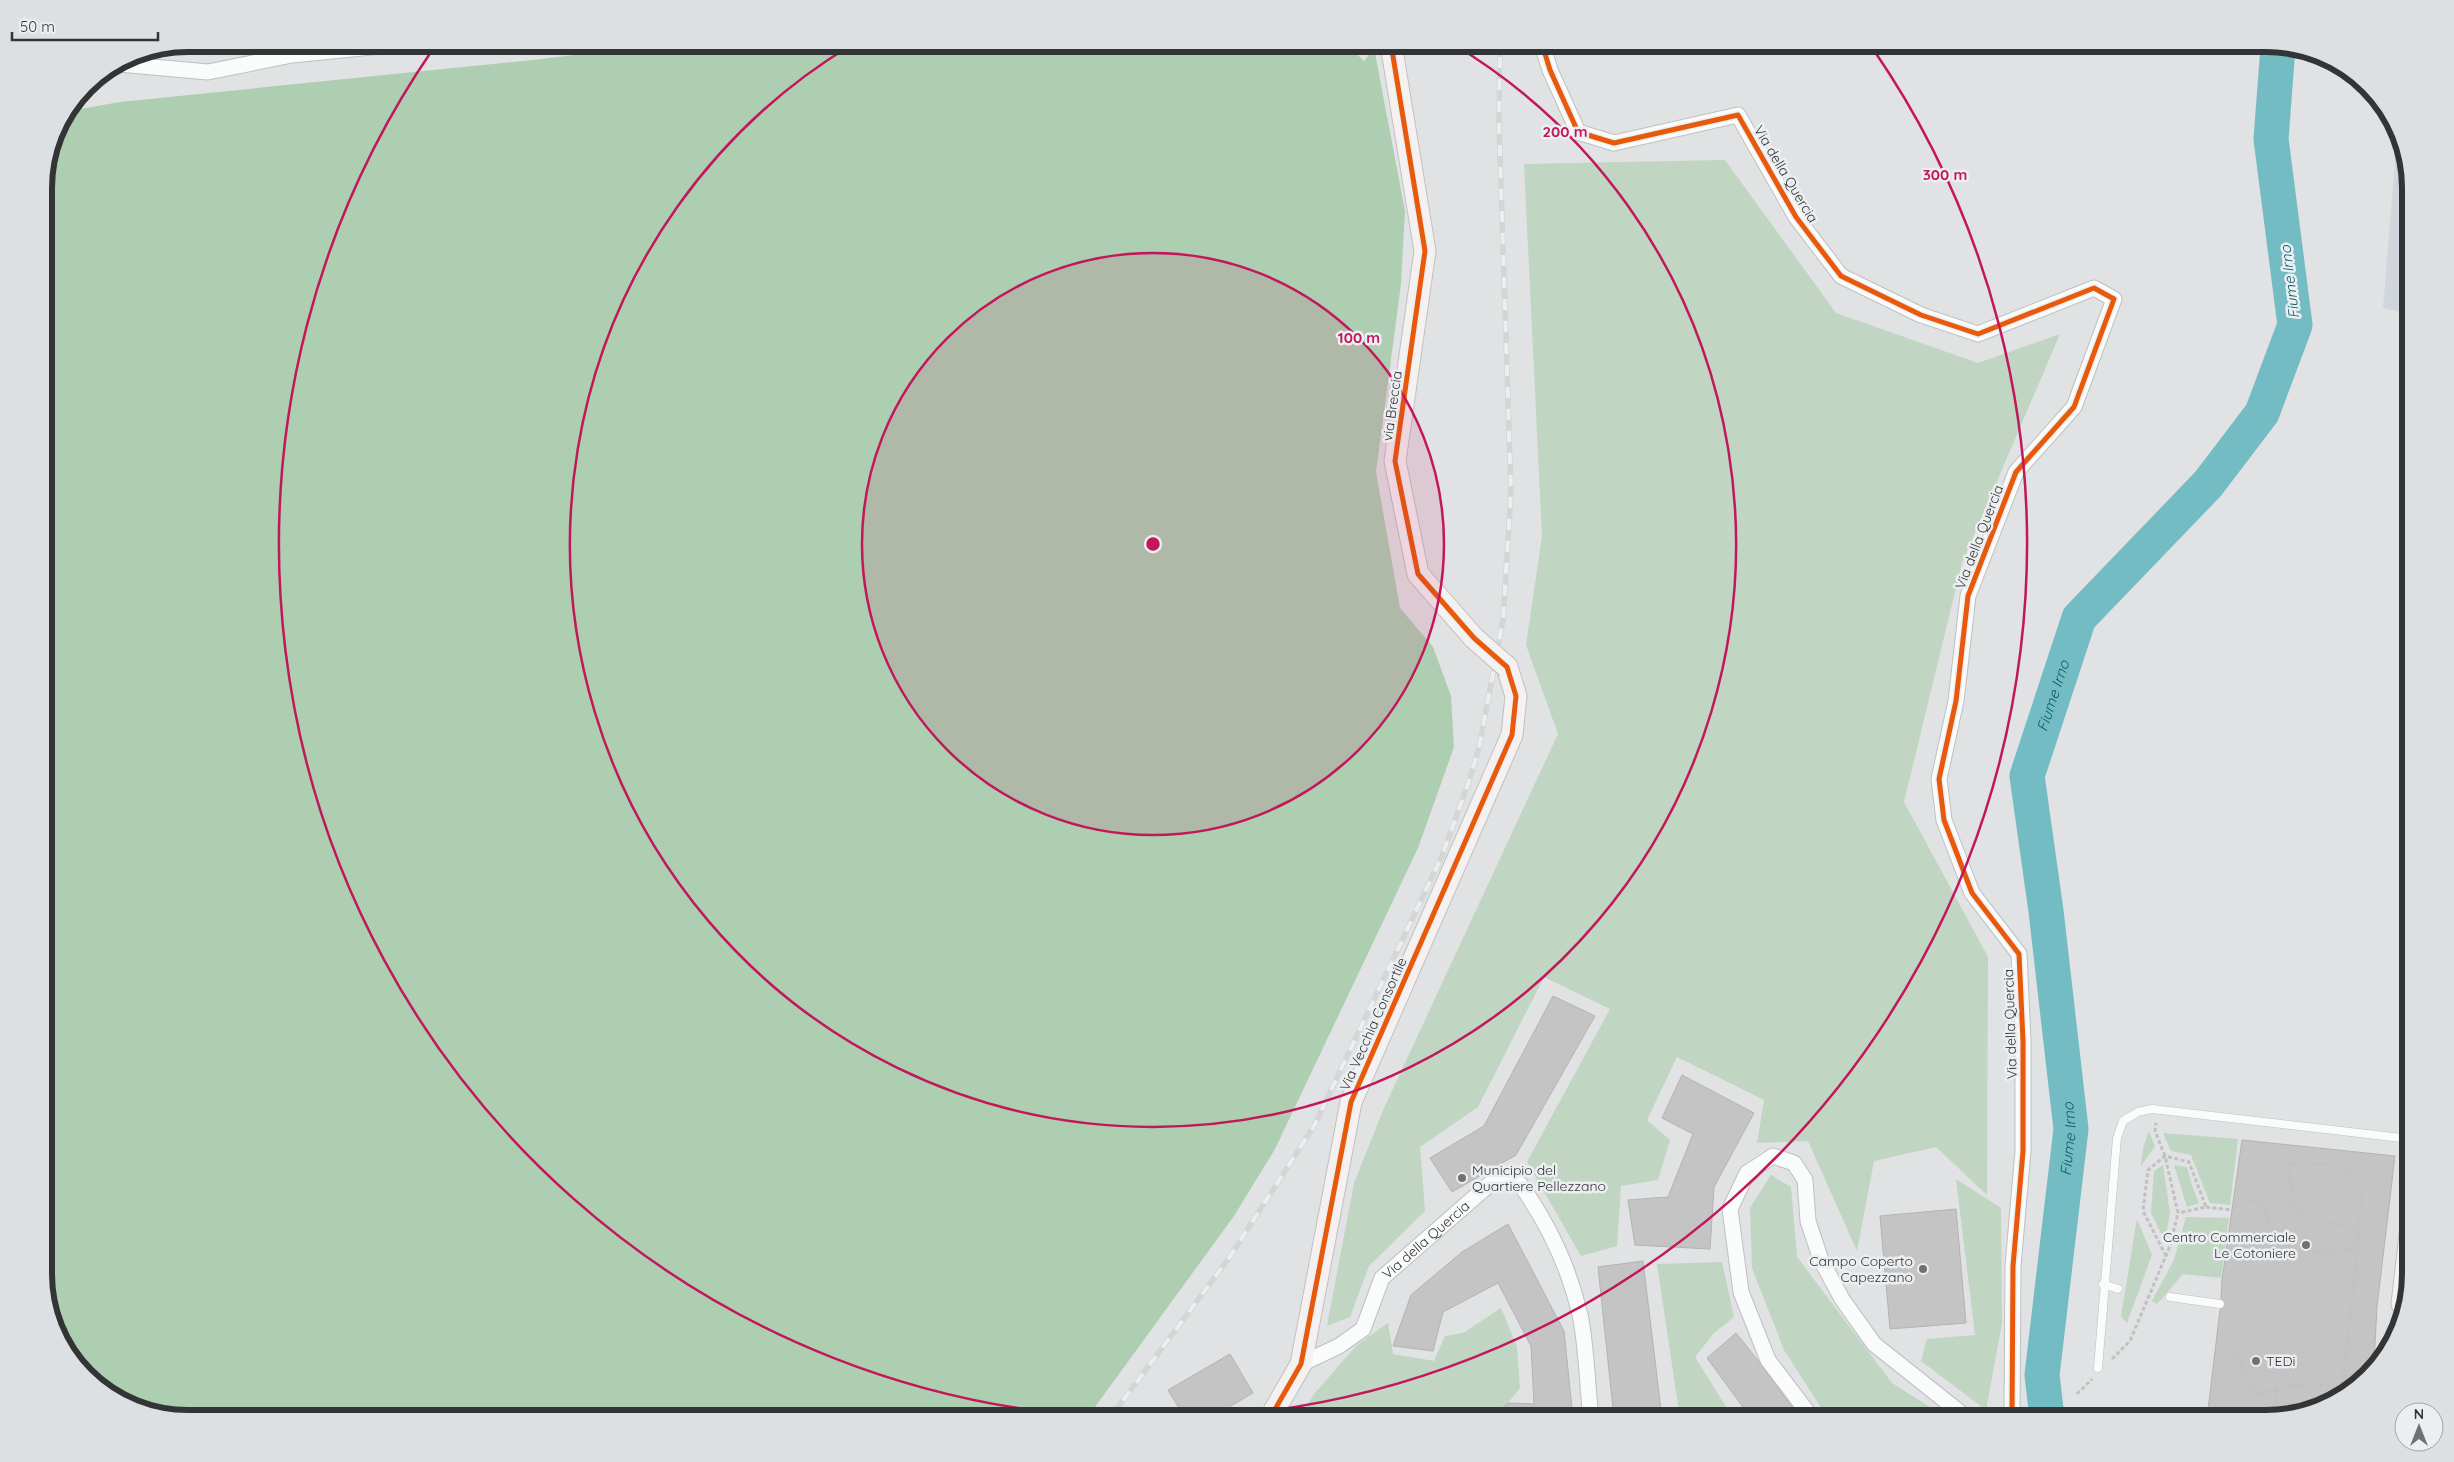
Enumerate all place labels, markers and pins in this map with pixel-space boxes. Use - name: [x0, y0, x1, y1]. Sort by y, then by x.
- centre of rings: [1144, 535, 1162, 553]
- place label: Municipio del Quartiere Pellezzano: [1472, 1161, 1606, 1195]
- marker: Municipio del Quartiere Pellezzano: [1456, 1172, 1468, 1184]
- place label: Centro Commerciale Le Cotoniere: [2163, 1228, 2296, 1262]
- marker: Centro Commerciale Le Cotoniere: [2300, 1239, 2312, 1251]
- place label: Campo Coperto Capezzano: [1809, 1252, 1913, 1286]
- marker: Campo Coperto Capezzano: [1917, 1263, 1929, 1275]
- place label: TEDi: [2266, 1352, 2295, 1370]
- marker: TEDi: [2250, 1355, 2262, 1367]

